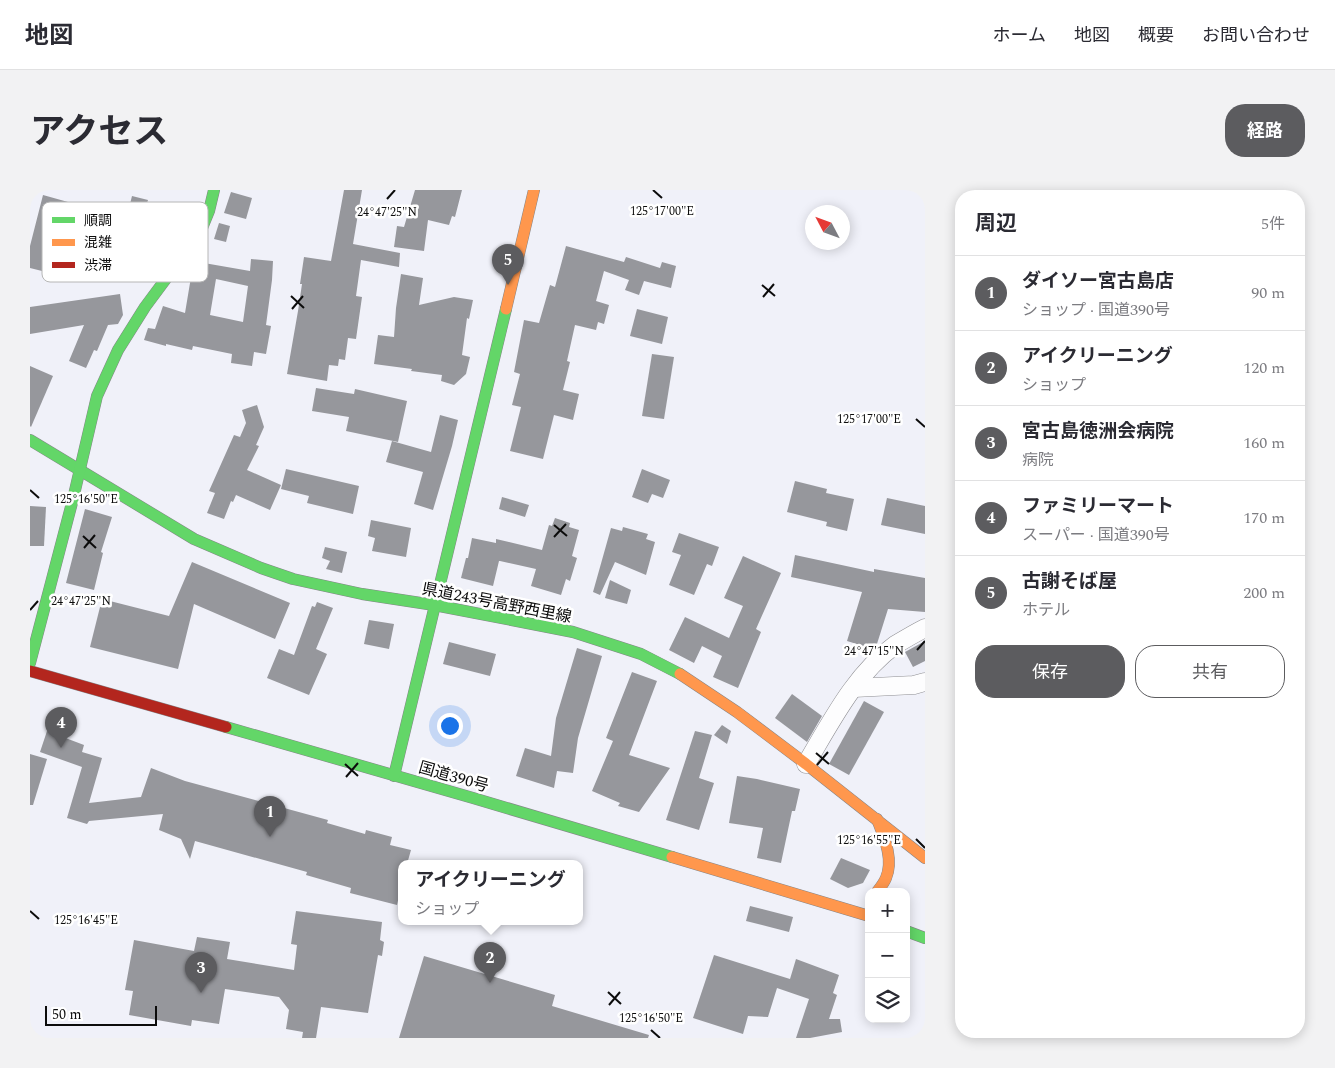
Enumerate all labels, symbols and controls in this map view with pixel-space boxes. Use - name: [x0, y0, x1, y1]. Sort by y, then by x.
- text: 地図: [25, 18, 73, 54]
- text: ホーム: [993, 22, 1046, 49]
- text: 地図: [1074, 22, 1110, 49]
- text: 概要: [1138, 22, 1174, 49]
- text: お問い合わせ: [1202, 22, 1310, 49]
- button: 経路: [1225, 104, 1305, 157]
- text: アクセス: [30, 106, 168, 159]
- legend: [42, 202, 208, 282]
- text: 125°17'00"E: [630, 202, 694, 221]
- text: 24°47'25"N: [357, 203, 417, 222]
- north arrow: [805, 205, 850, 250]
- text: 周辺: [975, 208, 1017, 240]
- text: 順調: [84, 210, 112, 231]
- text: 5件: [1261, 212, 1285, 236]
- text: 混雑: [84, 232, 112, 253]
- pin: 5: [492, 244, 524, 285]
- text: 渋滞: [84, 255, 112, 276]
- text: ダイソー宮古島店: [1022, 267, 1174, 296]
- text: 1: [987, 281, 995, 305]
- text: 90 m: [1251, 281, 1285, 305]
- text: ショップ · 国道390号: [1022, 298, 1170, 322]
- text: アイクリーニング: [1022, 342, 1173, 371]
- text: 2: [987, 356, 995, 380]
- text: 120 m: [1243, 356, 1285, 380]
- text: ショップ: [1022, 373, 1086, 397]
- text: 125°17'00"E: [837, 410, 901, 429]
- text: 宮古島徳洲会病院: [1022, 417, 1174, 446]
- text: 3: [987, 431, 995, 455]
- text: 160 m: [1243, 431, 1285, 455]
- text: 病院: [1022, 448, 1054, 472]
- text: 125°16'50"E: [54, 490, 118, 509]
- text: ファミリーマート: [1022, 492, 1174, 521]
- text: 4: [987, 506, 995, 530]
- text: 170 m: [1243, 506, 1285, 530]
- text: スーパー · 国道390号: [1022, 523, 1170, 547]
- text: 古謝そば屋: [1022, 567, 1117, 596]
- street label: 県道243号高野西里線: [420, 577, 574, 629]
- text: 5: [987, 581, 995, 605]
- text: 200 m: [1243, 581, 1285, 605]
- text: 24°47'25"N: [51, 592, 111, 611]
- text: ホテル: [1022, 598, 1070, 622]
- text: 24°47'15"N: [844, 642, 904, 661]
- button: 保存: [975, 645, 1125, 698]
- button: 共有: [1135, 645, 1285, 698]
- pin: 4: [45, 707, 77, 748]
- your location: [437, 713, 463, 739]
- street label: 国道390号: [416, 756, 492, 798]
- pin: 1: [254, 796, 286, 837]
- text: 125°16'55"E: [837, 831, 901, 850]
- popup: [398, 860, 583, 925]
- text: アイクリーニング: [415, 866, 566, 895]
- map controls: [865, 888, 910, 1023]
- button: +: [865, 888, 910, 933]
- text: ショップ: [415, 897, 479, 921]
- text: 125°16'45"E: [54, 911, 118, 930]
- button: −: [865, 933, 910, 978]
- pin: 2: [474, 942, 506, 983]
- pin: 3: [185, 952, 217, 993]
- button: layers: [865, 978, 910, 1023]
- scale bar: [45, 1003, 158, 1026]
- text: 50 m: [52, 1004, 82, 1025]
- text: 125°16'50"E: [619, 1009, 683, 1028]

